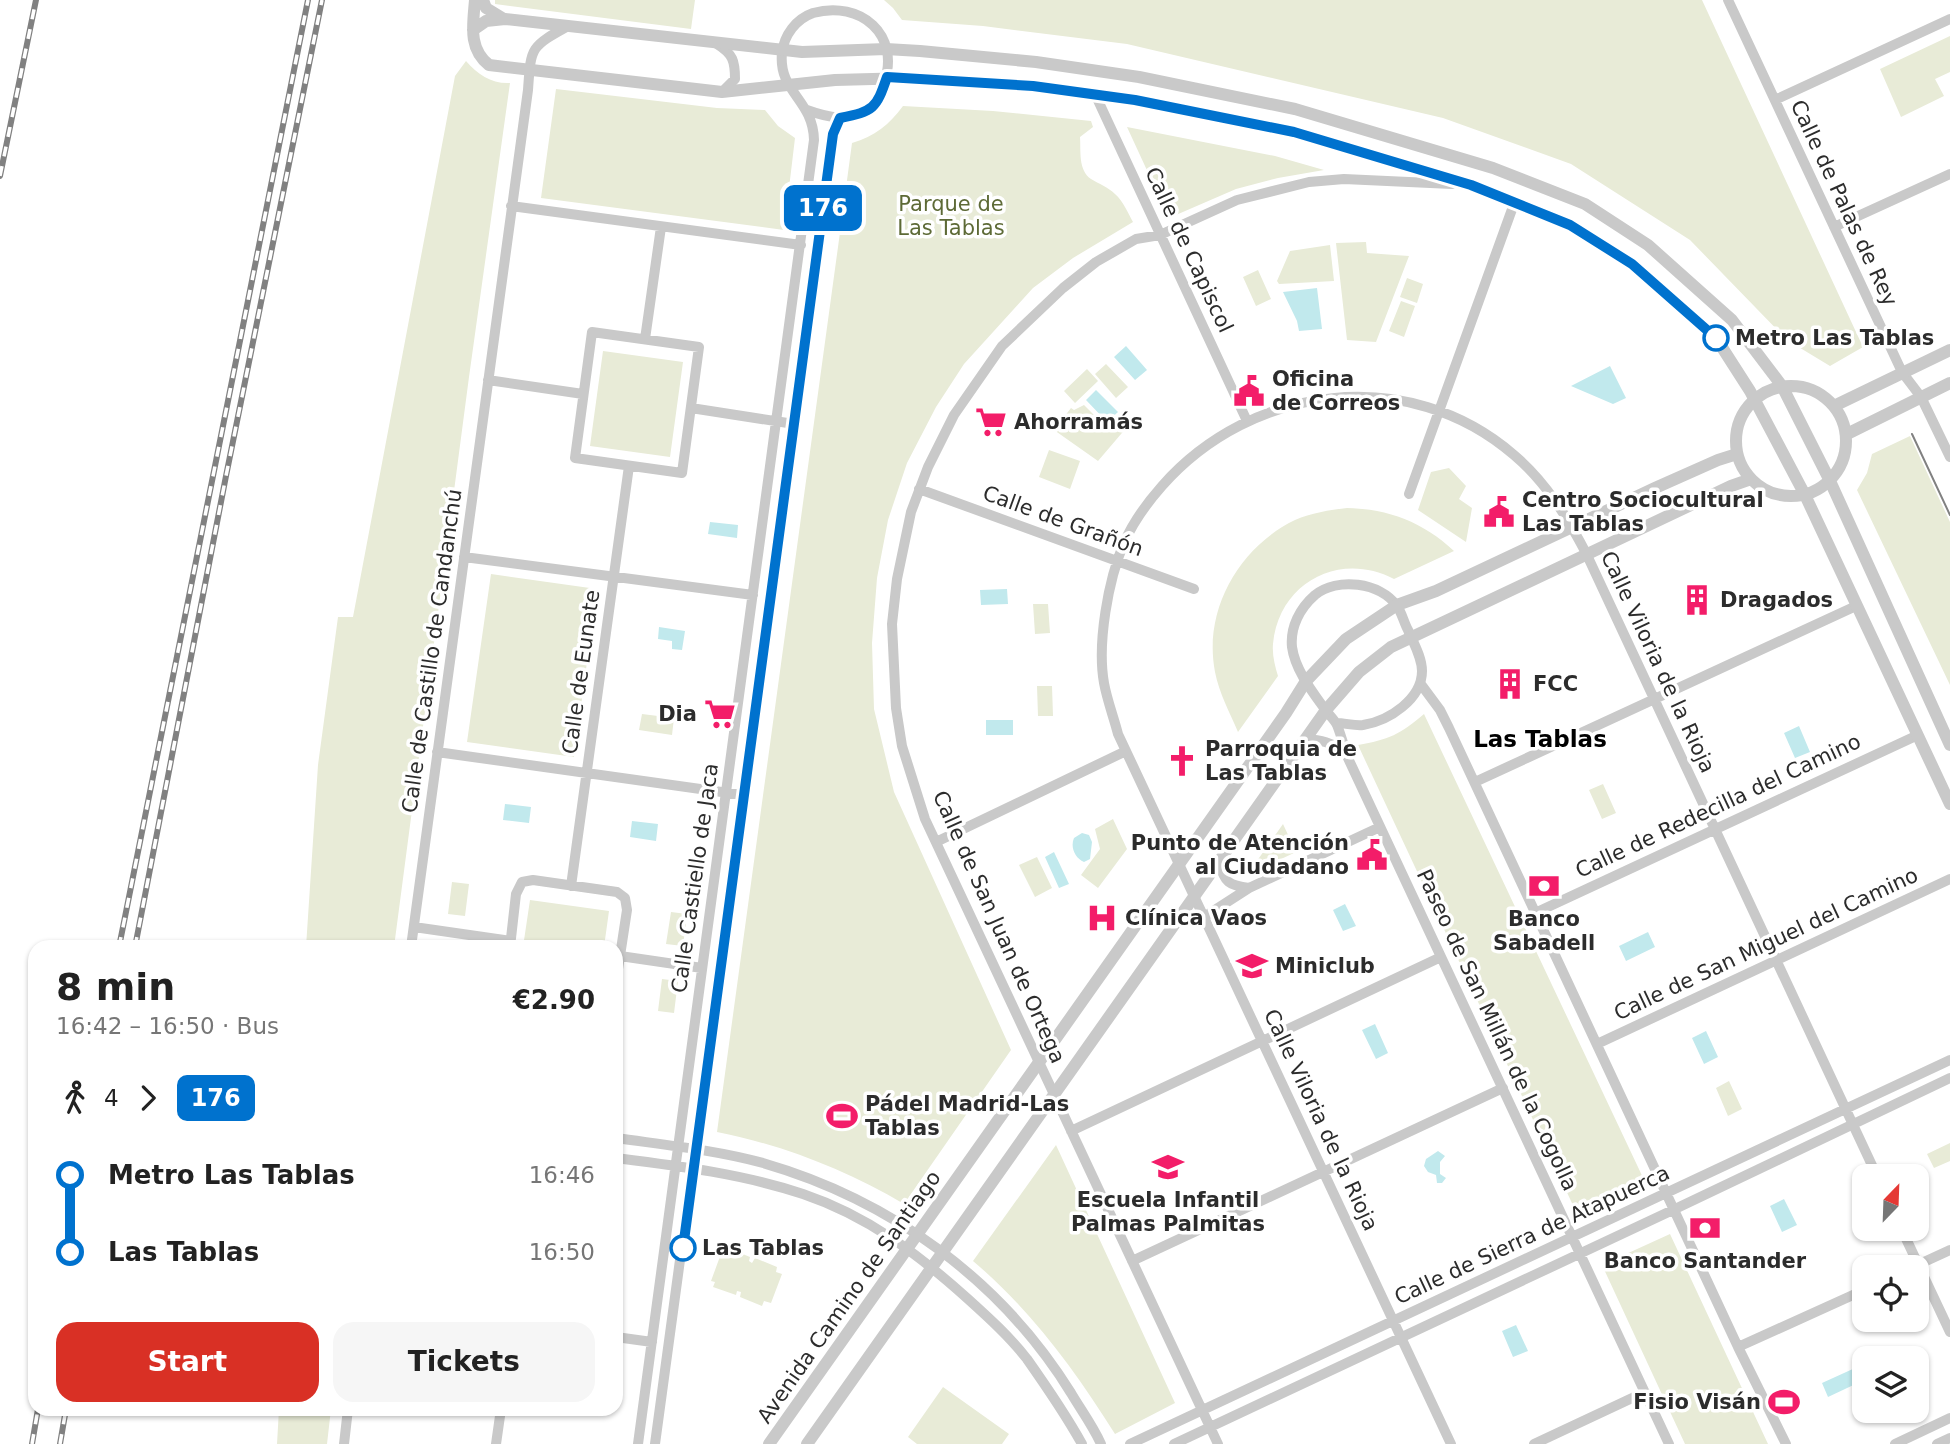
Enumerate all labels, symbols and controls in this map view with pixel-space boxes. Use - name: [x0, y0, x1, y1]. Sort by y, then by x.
- street label: Calle de Palas de Rey: [1786, 96, 1902, 310]
- street label: Calle de Capiscol: [1140, 164, 1238, 336]
- line badge: 176: [783, 185, 863, 231]
- park label: Parque de Las Tablas: [897, 192, 1005, 240]
- text: 176: [798, 194, 848, 222]
- marker: Metro Las Tablas: [1703, 325, 1729, 351]
- place label: Metro Las Tablas: [1735, 326, 1934, 350]
- place label: Oficina de Correos: [1272, 367, 1400, 415]
- public building icon: Oficina de Correos: [1232, 374, 1266, 408]
- supermarket icon: Ahorramás: [974, 405, 1008, 439]
- place label: Ahorramás: [1014, 410, 1143, 434]
- street label: Calle de Grañón: [980, 481, 1146, 561]
- street label: Calle de Castillo de Candanchú: [397, 487, 467, 815]
- place label: Centro Sociocultural Las Tablas: [1522, 488, 1764, 536]
- public building icon: Centro Sociocultural Las Tablas: [1482, 495, 1516, 529]
- street label: Calle Viloria de la Rioja: [1596, 547, 1720, 777]
- building icon: Dragados: [1680, 583, 1714, 617]
- street label: Calle de Eunate: [558, 588, 604, 756]
- place label: Dragados: [1720, 588, 1833, 612]
- building icon: FCC: [1493, 667, 1527, 701]
- place label: FCC: [1533, 672, 1578, 696]
- supermarket icon: Dia: [703, 697, 737, 731]
- place label: Dia: [658, 702, 697, 726]
- district label: Las Tablas: [1473, 726, 1607, 752]
- street label: Calle de Redecilla del Camino: [1572, 729, 1864, 883]
- place label: Parroquia de Las Tablas: [1205, 737, 1357, 785]
- church icon: Parroquia de Las Tablas: [1165, 744, 1199, 778]
- street label: Calle Castiello de Jaca: [667, 762, 723, 994]
- street label: Calle de San Juan de Ortega: [928, 787, 1070, 1067]
- place label: Punto de Atención al Ciudadano: [1131, 831, 1349, 879]
- public building icon: Punto de Atención al Ciudadano: [1355, 838, 1389, 872]
- street label: Calle de San Miguel del Camino: [1610, 863, 1922, 1025]
- street label: Paseo de San Millán de la Cogolla: [1412, 865, 1582, 1195]
- bank icon: Banco Sabadell: [1527, 869, 1561, 903]
- hospital icon: Clínica Vaos: [1085, 901, 1119, 935]
- place label: Clínica Vaos: [1125, 906, 1267, 930]
- place label: Banco Sabadell: [1493, 907, 1595, 955]
- school or university icon: Miniclub: [1235, 949, 1269, 983]
- place label: Miniclub: [1275, 954, 1375, 978]
- text: 8 min: [56, 965, 175, 1009]
- text: €2.90: [513, 985, 595, 1015]
- street label: Calle Viloria de la Rioja: [1259, 1005, 1383, 1235]
- text: 16:42 – 16:50 · Bus: [56, 1013, 279, 1039]
- icon: walk: [56, 1079, 94, 1117]
- icon: forward: [129, 1079, 167, 1117]
- text: 176: [191, 1084, 241, 1112]
- text: 4: [104, 1085, 119, 1111]
- place label: Pádel Madrid-Las Tablas: [865, 1092, 1069, 1140]
- sports icon: Pádel Madrid-Las Tablas: [825, 1099, 859, 1133]
- school or university icon: Escuela Infantil Palmas Palmitas: [1151, 1150, 1185, 1184]
- text: Metro Las Tablas: [108, 1160, 355, 1190]
- street label: Calle de Sierra de Atapuerca: [1391, 1161, 1673, 1309]
- text: 16:46: [529, 1162, 595, 1188]
- north arrow: [1852, 1164, 1928, 1241]
- map controls: [1852, 1164, 1929, 1423]
- street label: Avenida Camino de Santiago: [752, 1166, 946, 1428]
- place label: Escuela Infantil Palmas Palmitas: [1071, 1188, 1265, 1236]
- bank icon: Banco Santander: [1688, 1211, 1722, 1245]
- marker: Las Tablas: [670, 1235, 696, 1261]
- place label: Las Tablas: [702, 1236, 824, 1260]
- text: Las Tablas: [108, 1237, 259, 1267]
- text: 16:50: [529, 1239, 595, 1265]
- place label: Banco Santander: [1604, 1249, 1807, 1273]
- button: locate: [1852, 1255, 1929, 1332]
- button: Start: [56, 1322, 319, 1402]
- button: Tickets: [333, 1322, 595, 1402]
- button: layers: [1852, 1346, 1929, 1423]
- sports icon: Fisio Visán: [1767, 1385, 1801, 1419]
- place label: Fisio Visán: [1633, 1390, 1761, 1414]

